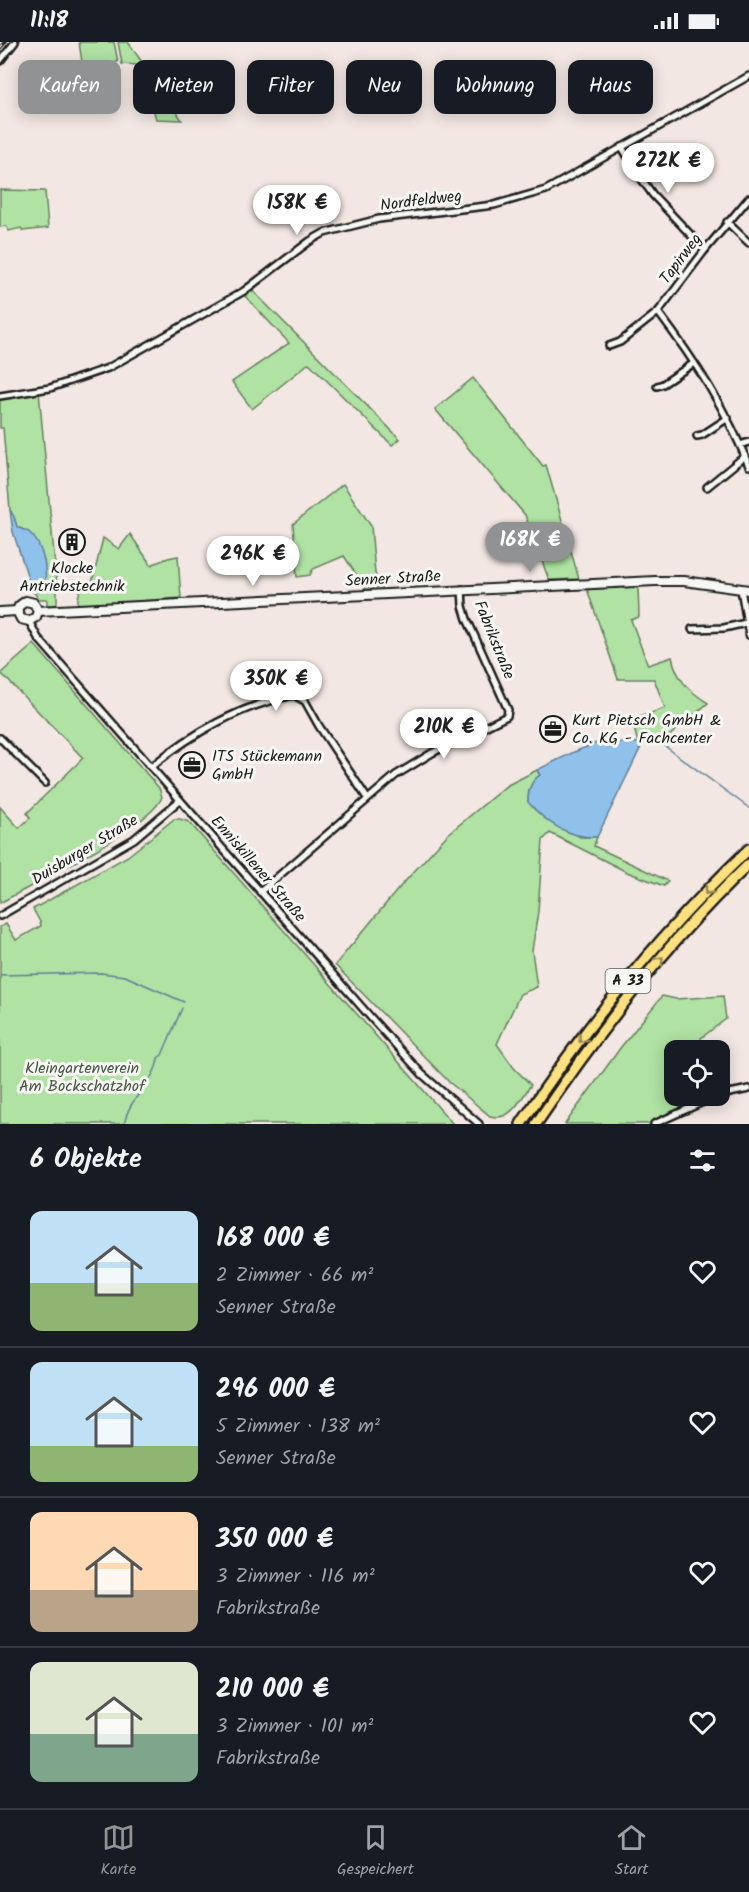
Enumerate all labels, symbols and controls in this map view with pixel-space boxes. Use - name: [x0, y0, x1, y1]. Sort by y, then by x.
- text: 11:18: [30, 4, 68, 39]
- chip: Kaufen: [18, 60, 121, 114]
- chip: Mieten: [133, 60, 235, 114]
- chip: Filter: [247, 60, 334, 114]
- chip: Neu: [346, 60, 422, 114]
- chip: Wohnung: [434, 60, 556, 114]
- chip: Haus: [568, 60, 653, 114]
- pin: 272K €: [619, 143, 717, 194]
- text: 272K €: [635, 146, 701, 178]
- street label: Nordfeldweg: [379, 184, 463, 218]
- pin: 158K €: [248, 185, 346, 236]
- text: 158K €: [267, 188, 327, 220]
- street label: Tapirweg: [653, 228, 709, 290]
- pin: 168K €: [481, 522, 579, 573]
- text: 168K €: [499, 525, 561, 557]
- building icon: Klocke Antriebstechnik: [57, 527, 87, 557]
- pin: 296K €: [204, 536, 302, 587]
- text: 296K €: [220, 539, 286, 571]
- place label: Klocke Antriebstechnik: [20, 556, 125, 599]
- street label: Senner Straße: [345, 564, 441, 594]
- street label: Fabrikstraße: [467, 597, 521, 683]
- pin: 350K €: [227, 661, 325, 712]
- text: 350K €: [244, 664, 308, 696]
- place label: Kurt Pietsch GmbH & Co. KG - Fachcenter: [572, 708, 721, 751]
- pin: 210K €: [395, 709, 493, 760]
- text: 210K €: [414, 712, 474, 744]
- office icon: Kurt Pietsch GmbH & Co. KG - Fachcenter: [538, 714, 568, 744]
- place label: ITS Stückemann GmbH: [212, 744, 322, 787]
- office icon: ITS Stückemann GmbH: [177, 750, 207, 780]
- street label: Duisburger Straße: [27, 808, 143, 892]
- street label: Enniskillener Straße: [204, 810, 312, 928]
- one-way arrow: [704, 883, 715, 894]
- one-way arrow: [653, 956, 664, 967]
- road number: A 33: [606, 969, 650, 993]
- one-way arrow: [578, 1033, 589, 1044]
- map controls: [664, 1040, 730, 1106]
- button: locate: [664, 1040, 730, 1106]
- park label: Kleingartenverein Am Bockschatzhof: [19, 1056, 147, 1099]
- text: 6 Objekte: [30, 1139, 142, 1181]
- icon: filters: [686, 1144, 719, 1177]
- text: 168 000 €: [216, 1218, 330, 1260]
- icon: home: [78, 1235, 150, 1307]
- icon: heart: [686, 1255, 719, 1288]
- text: 2 Zimmer · 66 m²: [216, 1260, 373, 1292]
- text: Senner Straße: [216, 1292, 336, 1324]
- text: 296 000 €: [216, 1369, 335, 1411]
- icon: home: [78, 1386, 150, 1458]
- icon: heart: [686, 1406, 719, 1439]
- text: 5 Zimmer · 138 m²: [216, 1411, 380, 1443]
- text: Senner Straße: [216, 1443, 336, 1475]
- text: 350 000 €: [216, 1519, 333, 1561]
- icon: home: [78, 1536, 150, 1608]
- icon: heart: [686, 1556, 719, 1589]
- text: 3 Zimmer · 116 m²: [216, 1561, 375, 1593]
- text: Fabrikstraße: [216, 1593, 320, 1625]
- text: 210 000 €: [216, 1669, 329, 1711]
- icon: home: [78, 1686, 150, 1758]
- icon: heart: [686, 1706, 719, 1739]
- text: 3 Zimmer · 101 m²: [216, 1711, 374, 1743]
- text: Fabrikstraße: [216, 1743, 320, 1775]
- tab: Karte: [100, 1821, 136, 1882]
- tab: Gespeichert: [337, 1821, 414, 1882]
- tab: Start: [615, 1821, 649, 1882]

